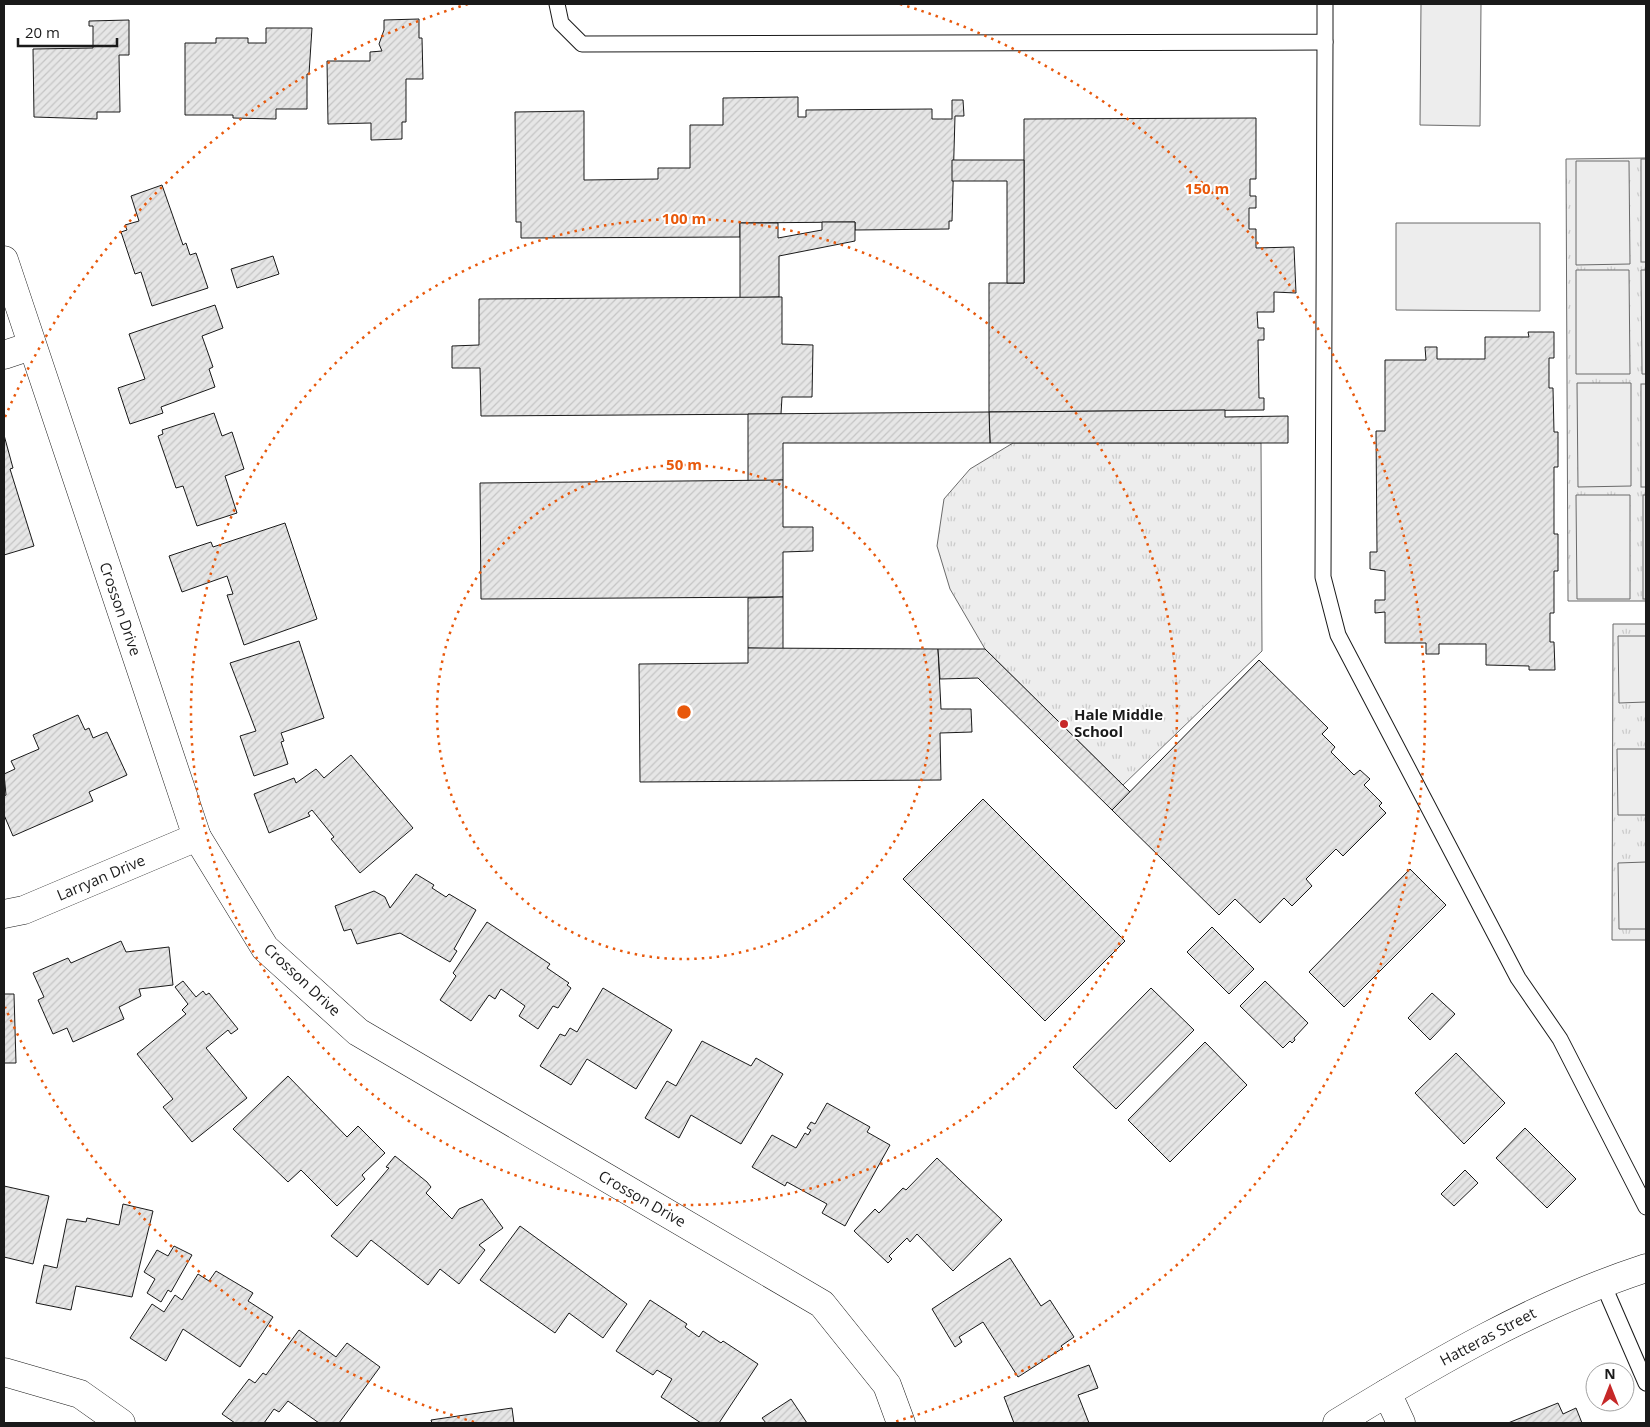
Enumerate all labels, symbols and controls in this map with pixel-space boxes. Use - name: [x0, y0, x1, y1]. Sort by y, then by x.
- scale bar: [18, 15, 116, 47]
- text: 20 m: [25, 22, 60, 42]
- text: 150 m: [1185, 178, 1229, 198]
- text: 100 m: [662, 208, 706, 228]
- text: 50 m: [666, 454, 702, 474]
- street label: Crosson Drive: [96, 559, 146, 658]
- centre of rings: [675, 703, 693, 721]
- place label: Hale Middle School: [1074, 704, 1163, 741]
- marker: Hale Middle School: [1058, 718, 1070, 730]
- street label: Larryan Drive: [53, 849, 148, 905]
- street label: Crosson Drive: [260, 939, 345, 1020]
- street label: Crosson Drive: [595, 1165, 690, 1231]
- street label: Hatteras Street: [1436, 1302, 1539, 1370]
- north arrow: [1585, 1362, 1635, 1412]
- text: N: [1604, 1364, 1616, 1383]

